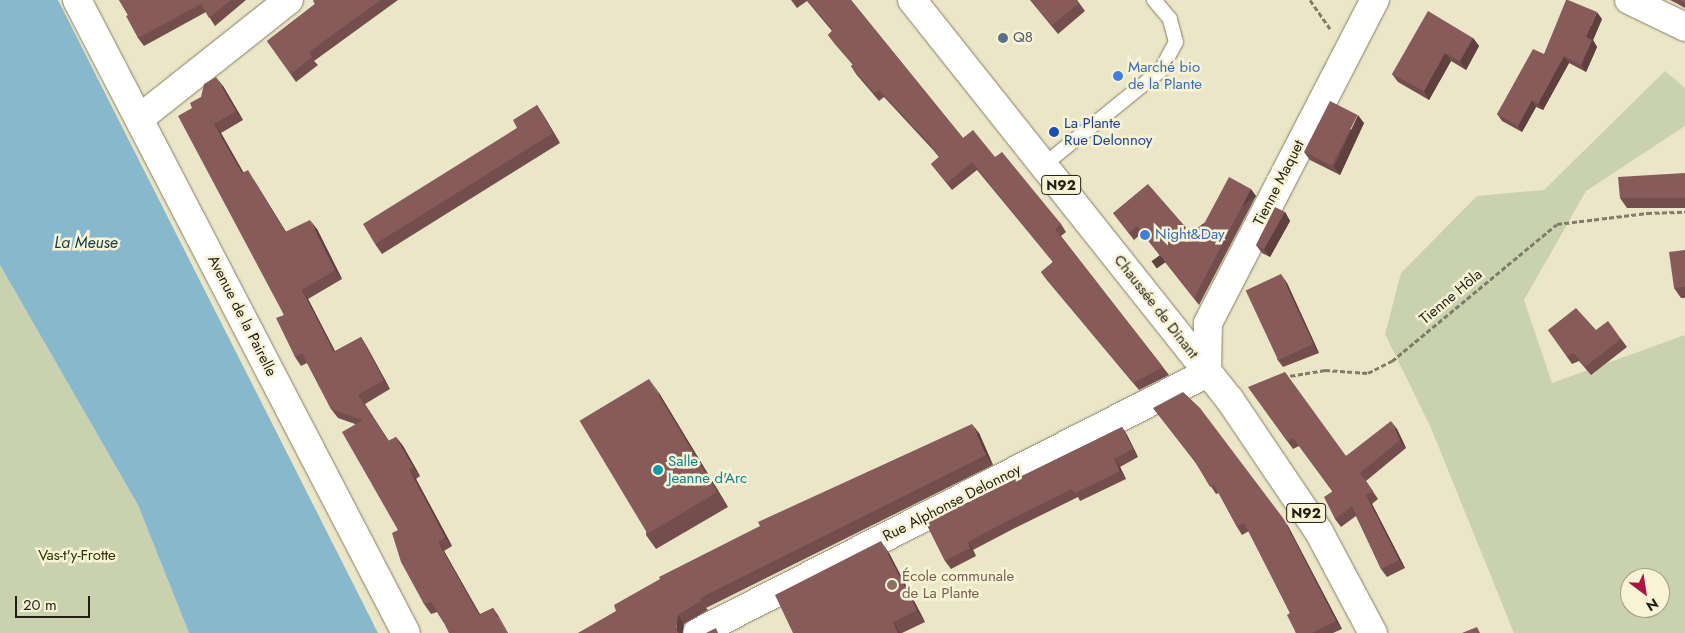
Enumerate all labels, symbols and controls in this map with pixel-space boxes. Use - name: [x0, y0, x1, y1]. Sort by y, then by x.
- place label: Q8: [1013, 29, 1033, 47]
- marker: Q8: [997, 32, 1009, 44]
- place label: Marché bio de la Plante: [1128, 58, 1202, 93]
- marker: Marché bio de la Plante: [1112, 70, 1124, 82]
- place label: La Plante Rue Delonnoy: [1064, 114, 1152, 149]
- marker: La Plante Rue Delonnoy: [1048, 126, 1060, 138]
- street label: Tienne Maquet: [1250, 137, 1308, 229]
- road number: N92: [1041, 174, 1081, 196]
- place label: Night&Day: [1155, 226, 1225, 244]
- marker: Night&Day: [1139, 229, 1151, 241]
- water label: La Meuse: [54, 233, 118, 253]
- street label: Chaussée de Dinant: [1110, 252, 1202, 362]
- street label: Avenue de la Pairelle: [204, 253, 280, 379]
- street label: Tienne Hôla: [1416, 266, 1486, 328]
- place label: Salle Jeanne d'Arc: [668, 452, 747, 487]
- street label: Rue Alphonse Delonnoy: [880, 460, 1024, 546]
- marker: Salle Jeanne d'Arc: [652, 464, 664, 476]
- road number: N92: [1286, 502, 1326, 524]
- park label: Vas-t'y-Frotte: [38, 547, 116, 565]
- place label: École communale de La Plante: [902, 567, 1014, 602]
- north arrow: [1620, 568, 1670, 618]
- marker: École communale de La Plante: [886, 579, 898, 591]
- scale bar: [18, 586, 92, 618]
- text: 20 m: [23, 594, 57, 616]
- text: N: [1642, 594, 1662, 616]

